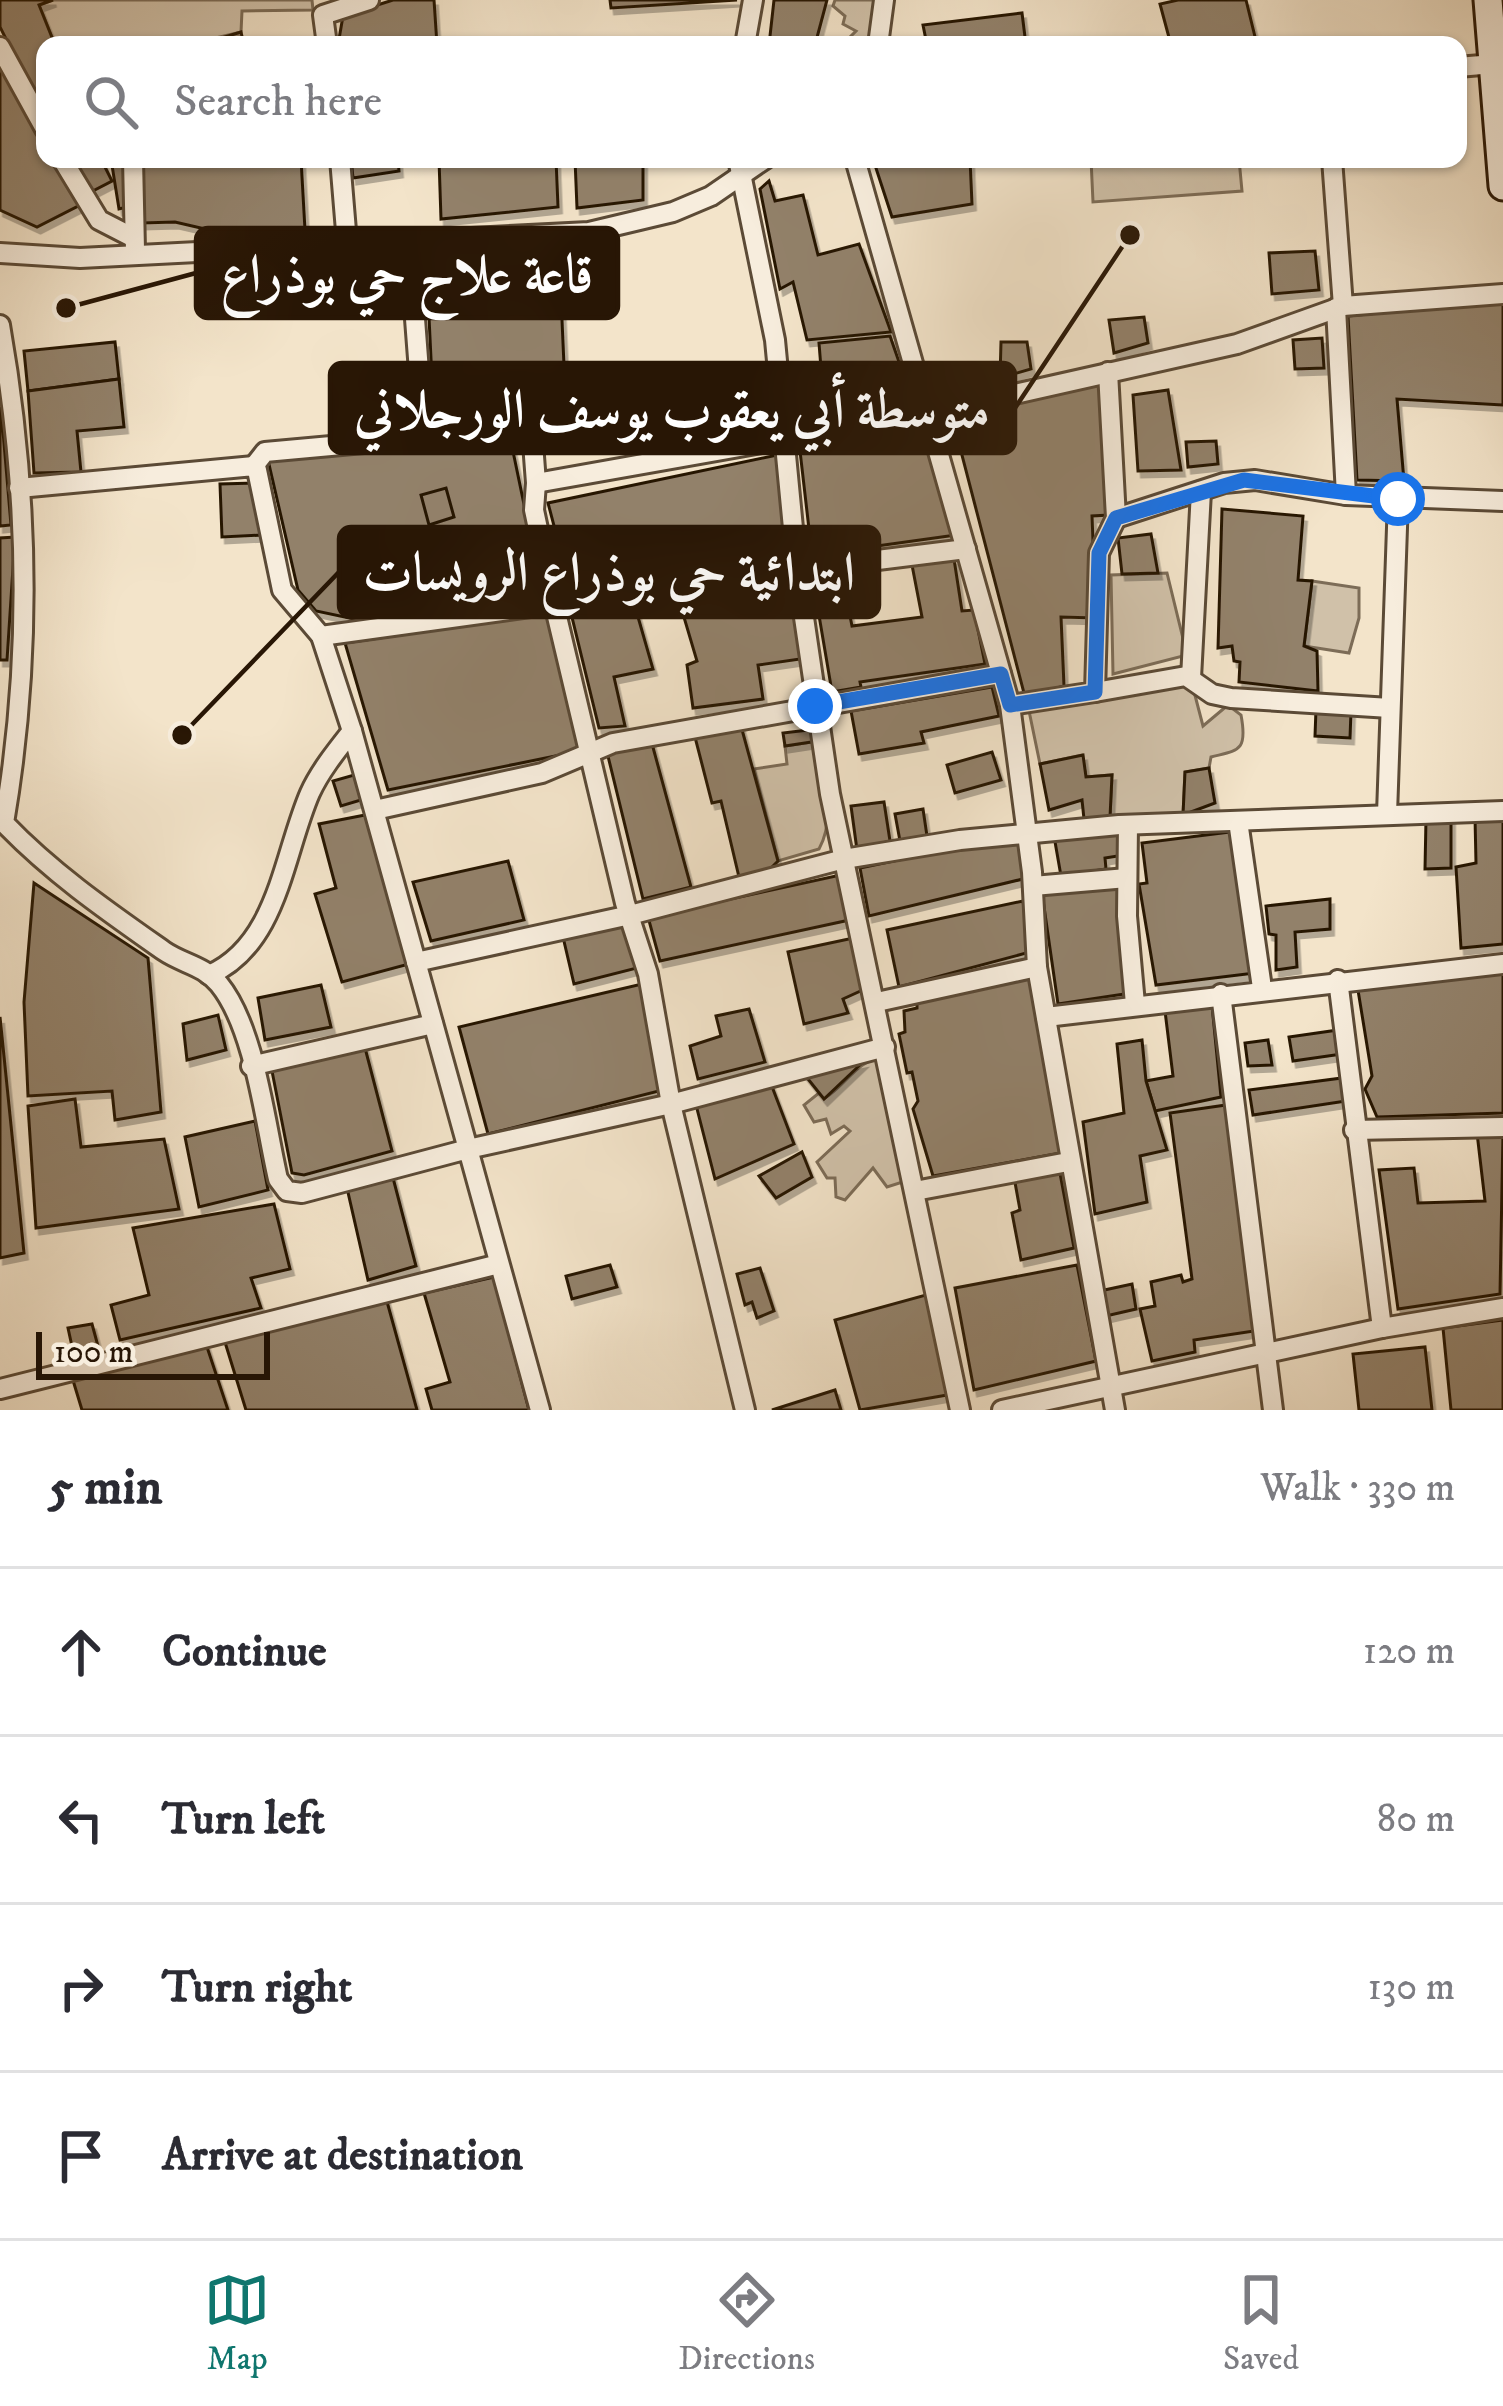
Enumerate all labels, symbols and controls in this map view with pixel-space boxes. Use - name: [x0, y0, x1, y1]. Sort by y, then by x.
- search box: [36, 36, 1467, 168]
- icon: search: [78, 69, 144, 135]
- text: Search here: [174, 74, 382, 130]
- callout: قاعة علاج حي بوذراع: [196, 228, 618, 318]
- text: قاعة علاج حي بوذراع: [220, 243, 594, 322]
- callout: متوسطة أبي يعقوب يوسف الورجلاني: [330, 363, 1015, 453]
- text: متوسطة أبي يعقوب يوسف الورجلاني: [353, 372, 990, 453]
- route start: [1371, 472, 1425, 526]
- callout: ابتدائية حي بوذراع الرويسات: [339, 527, 879, 617]
- text: ابتدائية حي بوذراع الرويسات: [363, 541, 855, 616]
- route end: [788, 679, 842, 733]
- scale bar: [36, 1326, 270, 1379]
- text: 100 m: [54, 1332, 133, 1373]
- text: 5 min: [48, 1456, 162, 1520]
- text: Walk · 330 m: [1260, 1464, 1455, 1513]
- icon: ahead: [48, 1619, 114, 1685]
- text: Continue: [162, 1624, 327, 1680]
- text: 120 m: [1363, 1627, 1455, 1676]
- icon: left: [48, 1787, 114, 1853]
- text: Turn left: [162, 1792, 325, 1848]
- text: 80 m: [1377, 1795, 1455, 1844]
- icon: right: [48, 1955, 114, 2021]
- text: Turn right: [162, 1960, 352, 2016]
- text: 130 m: [1367, 1963, 1455, 2012]
- icon: arrive: [48, 2123, 114, 2189]
- text: Arrive at destination: [162, 2128, 523, 2184]
- tab: Map: [204, 2267, 270, 2380]
- tab: Directions: [678, 2267, 815, 2380]
- tab: Saved: [1223, 2267, 1299, 2380]

